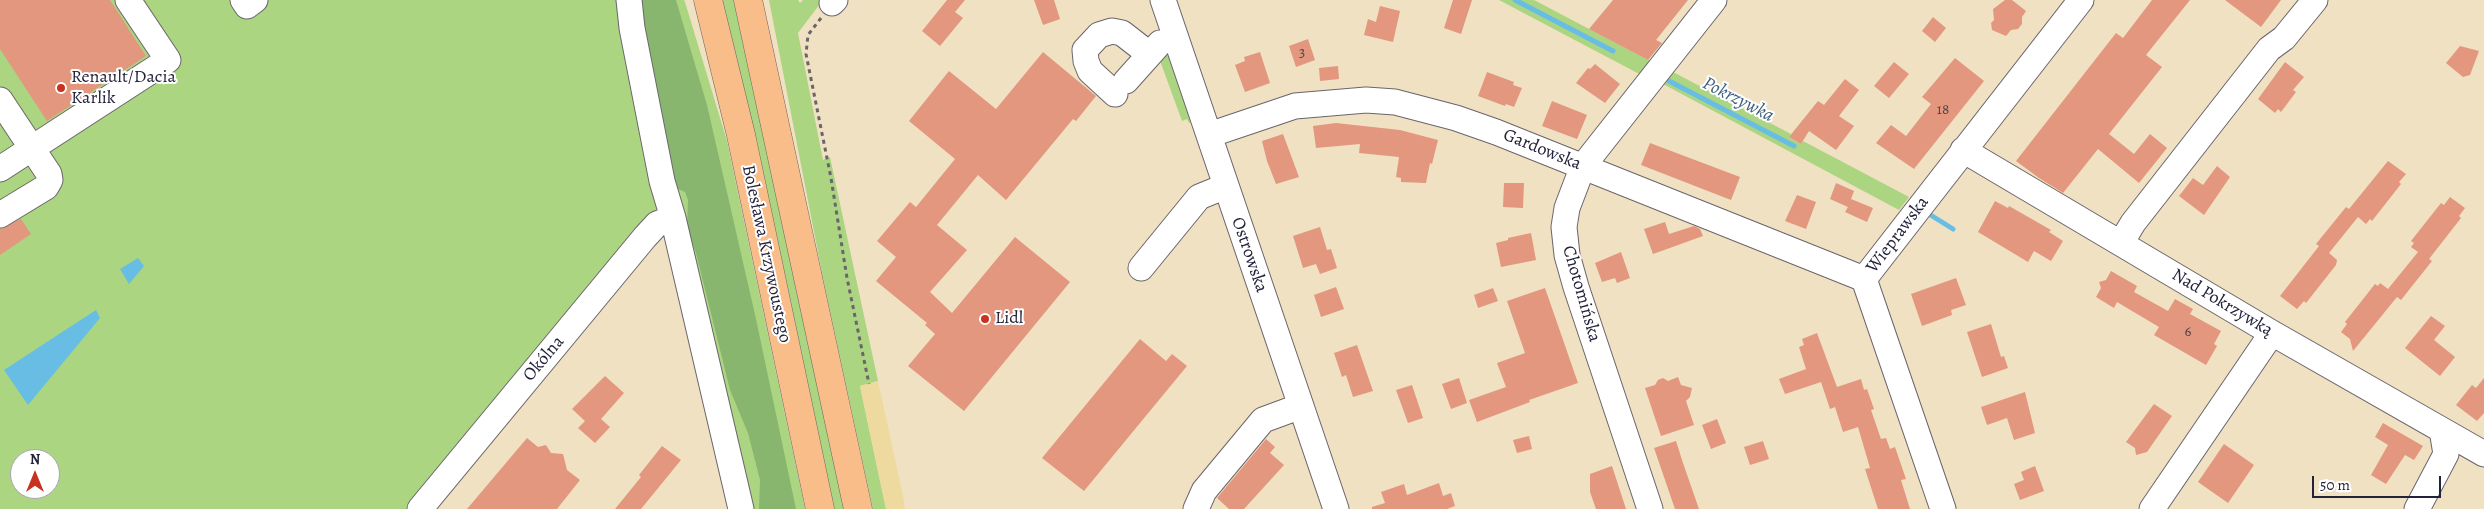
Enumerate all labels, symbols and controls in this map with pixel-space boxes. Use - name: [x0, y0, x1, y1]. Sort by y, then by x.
- house number: 3: [1299, 44, 1305, 62]
- place label: Renault/Dacia Karlik: [71, 67, 176, 110]
- water label: Pokrzywka: [1699, 72, 1777, 128]
- marker: Renault/Dacia Karlik: [55, 82, 67, 94]
- house number: 18: [1937, 101, 1949, 119]
- street label: Gardowska: [1500, 125, 1584, 175]
- street label: Bolesława Krzywoustego: [737, 163, 795, 345]
- street label: Wieprawska: [1862, 192, 1934, 278]
- street label: Ostrowska: [1226, 215, 1272, 295]
- street label: Chotomińska: [1557, 243, 1605, 345]
- street label: Nad Pokrzywką: [2168, 264, 2276, 342]
- place label: Lidl: [995, 308, 1023, 330]
- marker: Lidl: [979, 313, 991, 325]
- house number: 6: [2185, 323, 2191, 341]
- street label: Okólna: [519, 332, 569, 386]
- north arrow: [10, 449, 60, 499]
- text: N: [30, 450, 40, 469]
- scale bar: [2314, 466, 2443, 498]
- text: 50 m: [2320, 475, 2350, 495]

